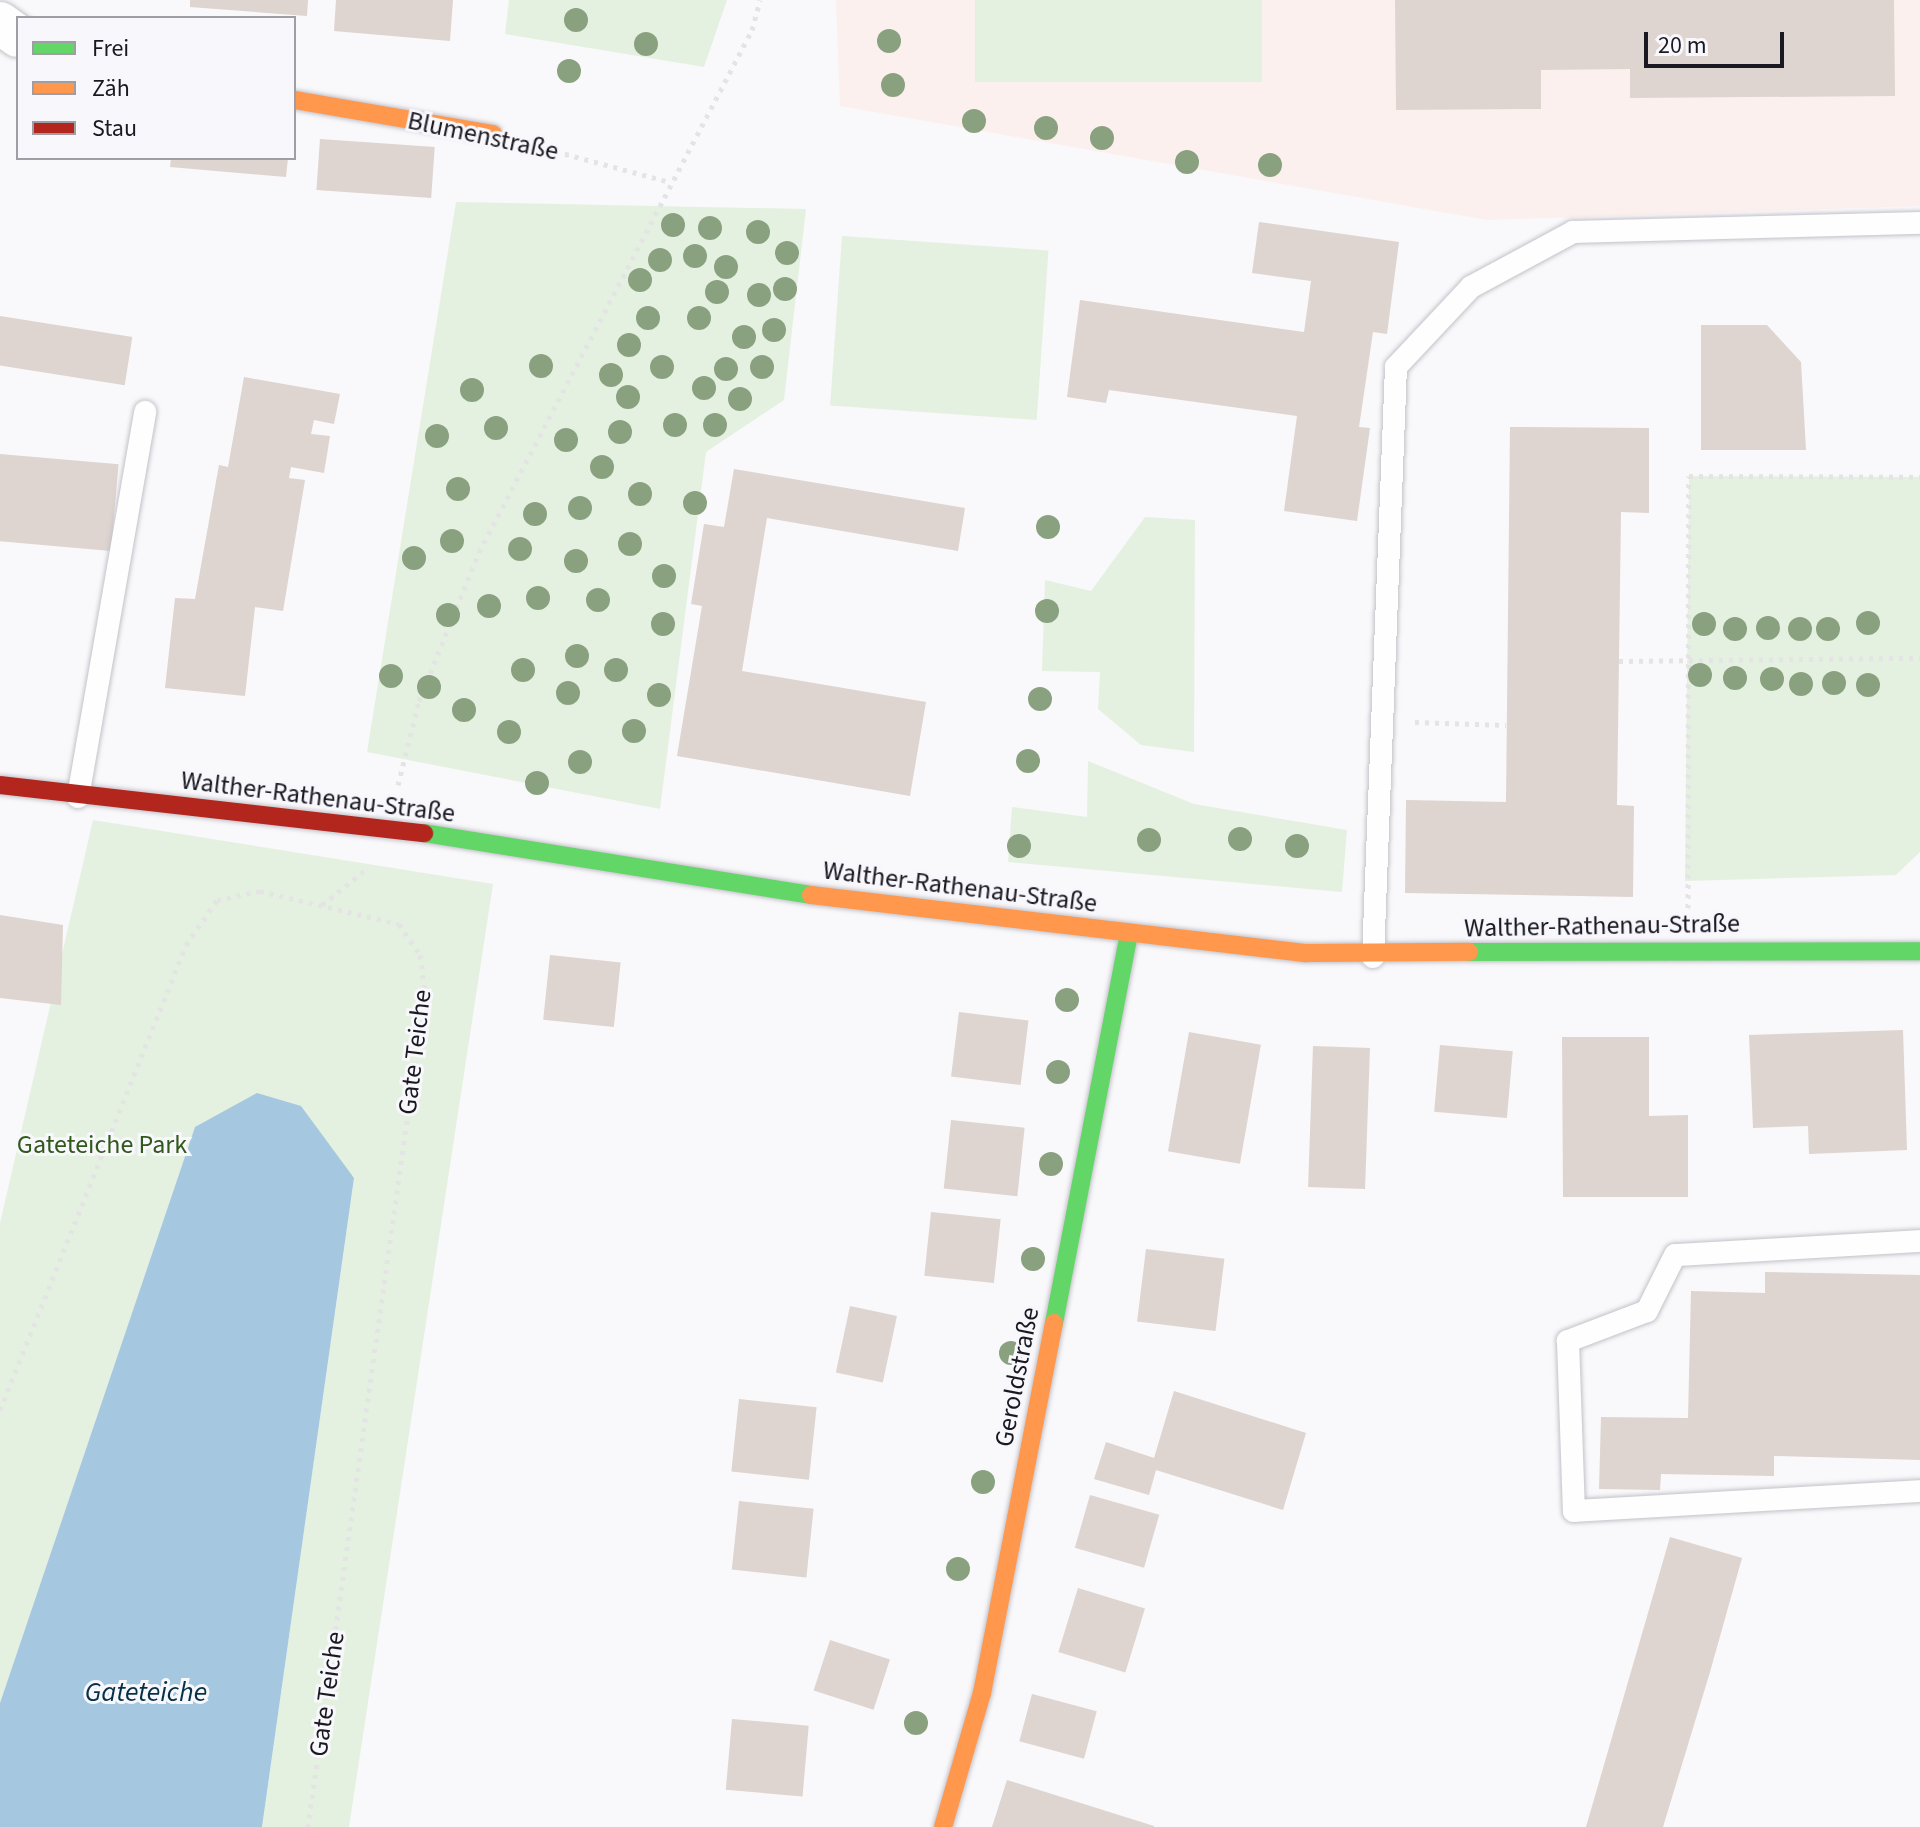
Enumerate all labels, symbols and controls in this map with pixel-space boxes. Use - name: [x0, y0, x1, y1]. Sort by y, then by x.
- legend: [16, 16, 296, 160]
- scale bar: [1648, 16, 1788, 66]
- text: 20 m: [1658, 28, 1707, 63]
- text: Frei: [92, 31, 129, 66]
- text: Zäh: [92, 71, 130, 106]
- street label: Blumenstraße: [405, 105, 561, 167]
- text: Stau: [92, 111, 137, 146]
- street label: Walther-Rathenau-Straße: [179, 765, 457, 829]
- street label: Walther-Rathenau-Straße: [821, 855, 1099, 919]
- street label: Walther-Rathenau-Straße: [1464, 908, 1740, 944]
- street label: Gate Teiche: [392, 988, 438, 1116]
- park label: Gateteiche Park: [17, 1129, 187, 1161]
- street label: Geroldstraße: [988, 1305, 1046, 1449]
- street label: Gate Teiche: [303, 1630, 351, 1758]
- water label: Gateteiche: [85, 1675, 207, 1709]

